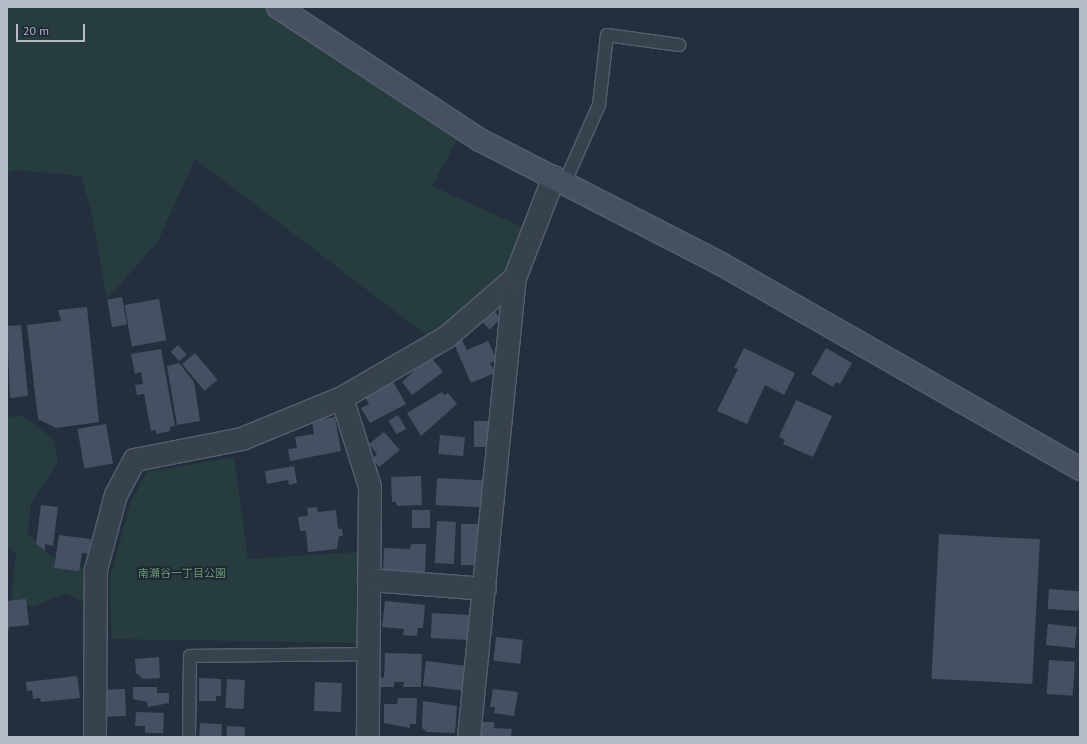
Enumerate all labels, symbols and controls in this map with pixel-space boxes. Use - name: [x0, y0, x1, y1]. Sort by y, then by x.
- scale bar: [18, 16, 87, 42]
- text: 20 m: [23, 23, 49, 38]
- park label: 南瀬谷一丁目公園: [138, 566, 226, 580]

